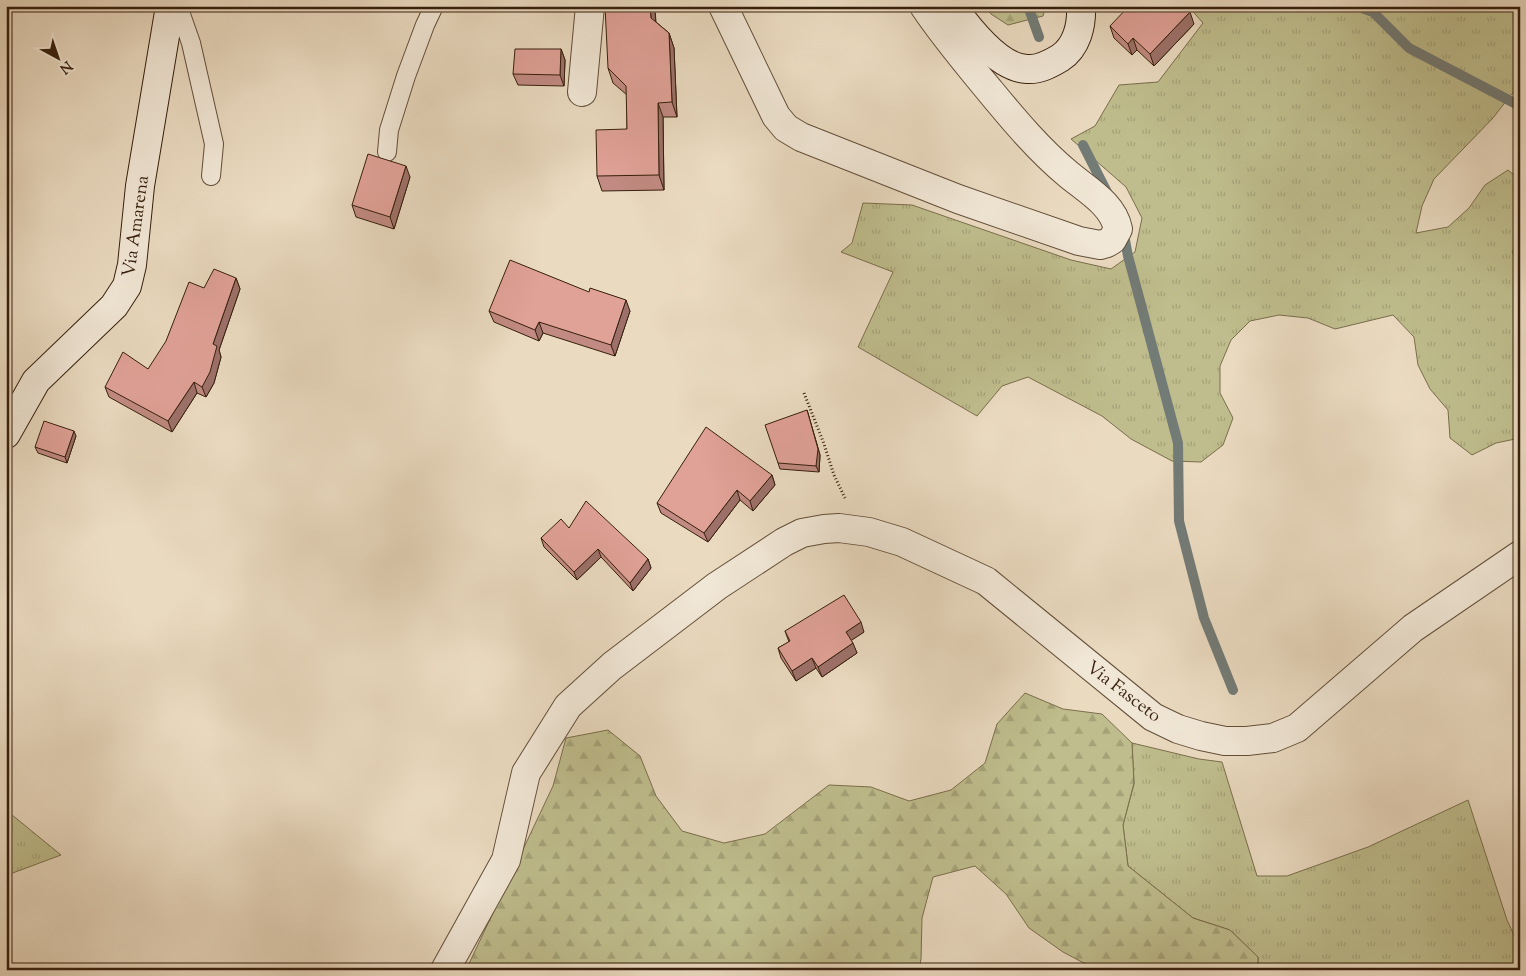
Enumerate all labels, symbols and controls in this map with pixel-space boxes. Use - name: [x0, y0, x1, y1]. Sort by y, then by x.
- north arrow: [32, 32, 82, 82]
- text: N: [54, 55, 76, 78]
- street label: Via Amarena: [117, 174, 157, 279]
- street label: Via Fasceto: [1080, 656, 1166, 730]

